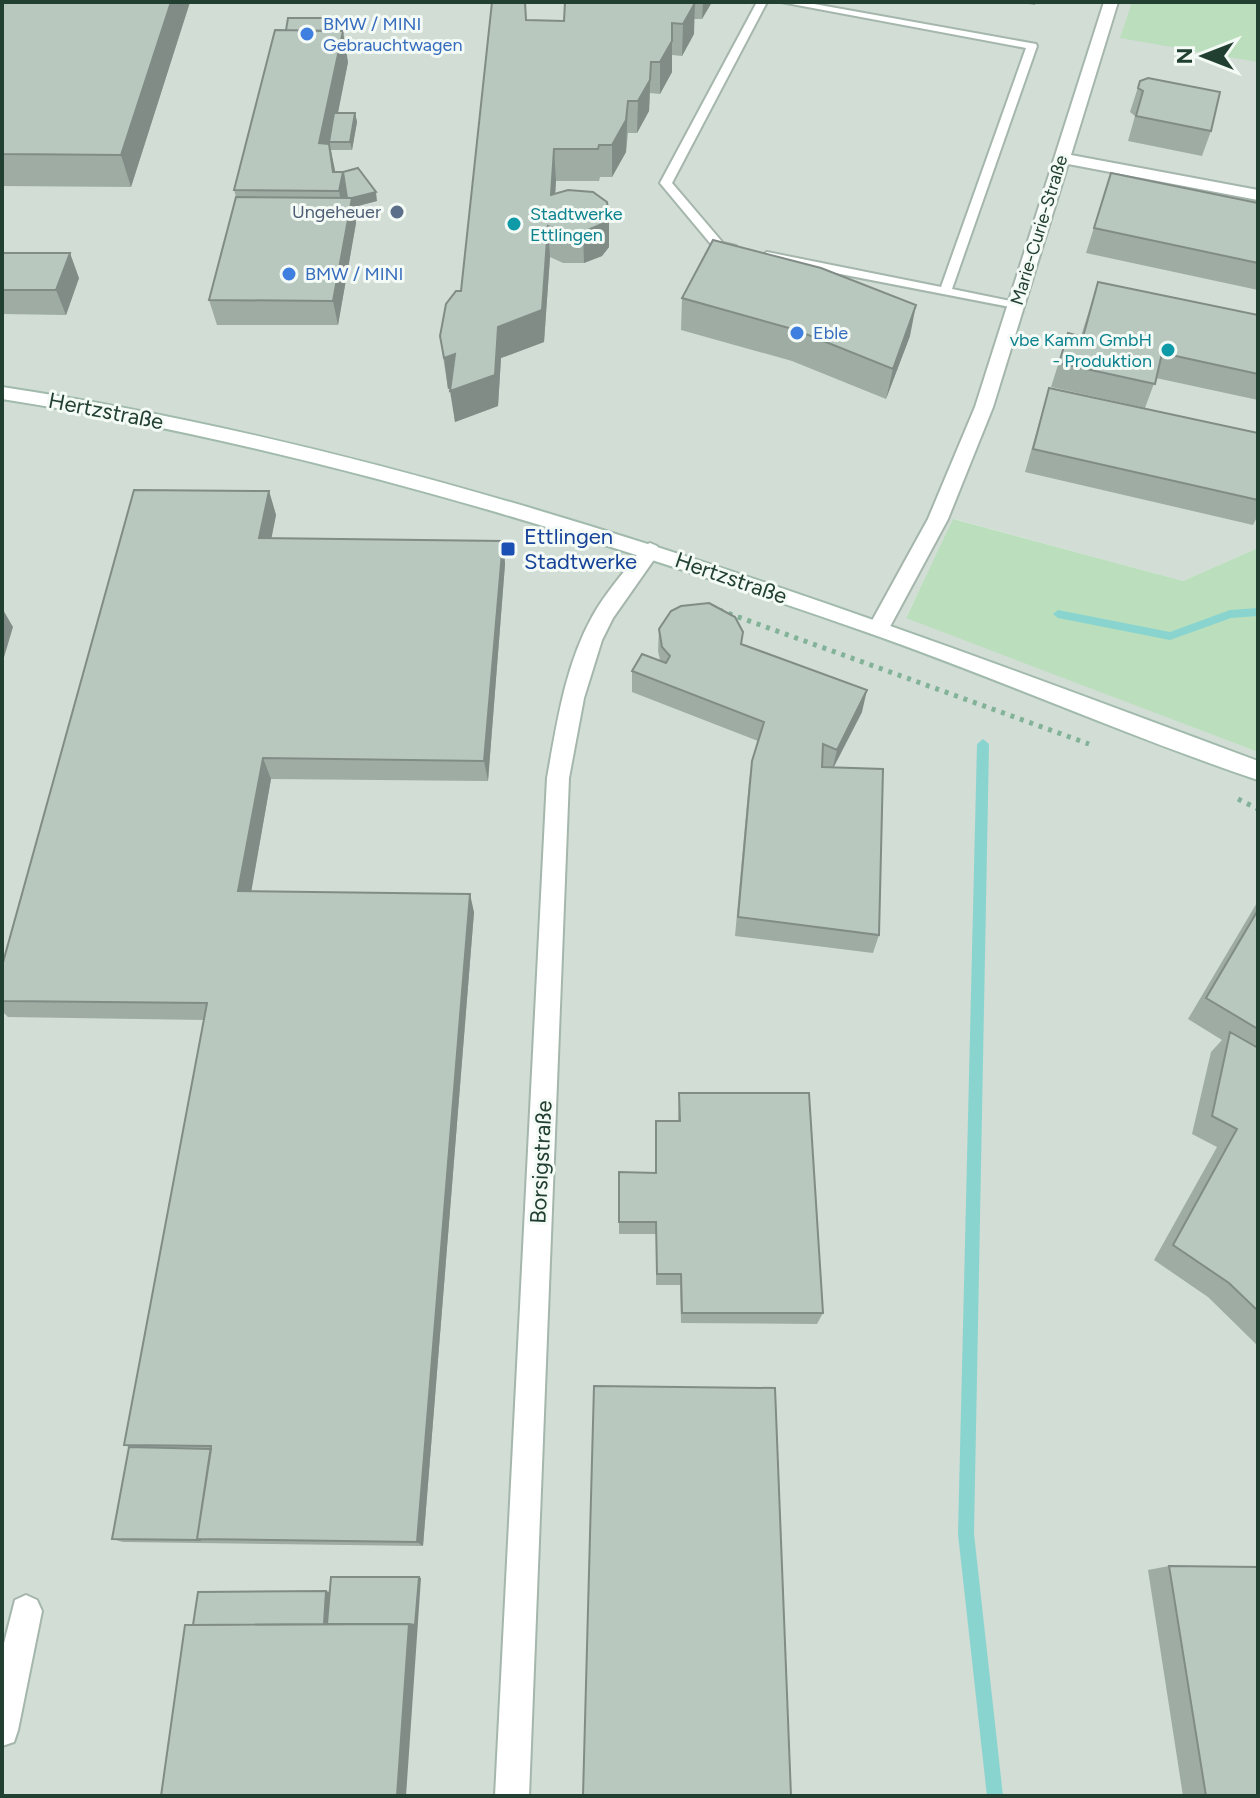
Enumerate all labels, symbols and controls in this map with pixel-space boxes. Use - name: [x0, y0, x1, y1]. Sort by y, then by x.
- place label: BMW / MINI Gebrauchtwagen: [323, 13, 462, 56]
- north arrow: [1164, 16, 1244, 96]
- marker: BMW / MINI Gebrauchtwagen: [298, 25, 316, 43]
- text: N: [1171, 47, 1198, 65]
- street label: Marie-Curie-Straße: [1006, 152, 1072, 308]
- place label: Ungeheuer: [292, 201, 381, 223]
- marker: Ungeheuer: [388, 203, 406, 221]
- place label: Stadtwerke Ettlingen: [530, 203, 623, 246]
- marker: Stadtwerke Ettlingen: [505, 215, 523, 233]
- place label: BMW / MINI: [305, 263, 403, 285]
- marker: BMW / MINI: [280, 265, 298, 283]
- place label: Eble: [813, 322, 848, 344]
- marker: Eble: [788, 324, 806, 342]
- place label: vbe Kamm GmbH - Produktion: [1010, 329, 1152, 372]
- marker: vbe Kamm GmbH - Produktion: [1159, 341, 1177, 359]
- street label: Hertzstraße: [46, 387, 166, 435]
- place label: Ettlingen Stadtwerke: [524, 523, 637, 575]
- marker: Ettlingen Stadtwerke: [499, 540, 517, 558]
- street label: Hertzstraße: [671, 546, 791, 610]
- street label: Borsigstraße: [524, 1100, 558, 1224]

